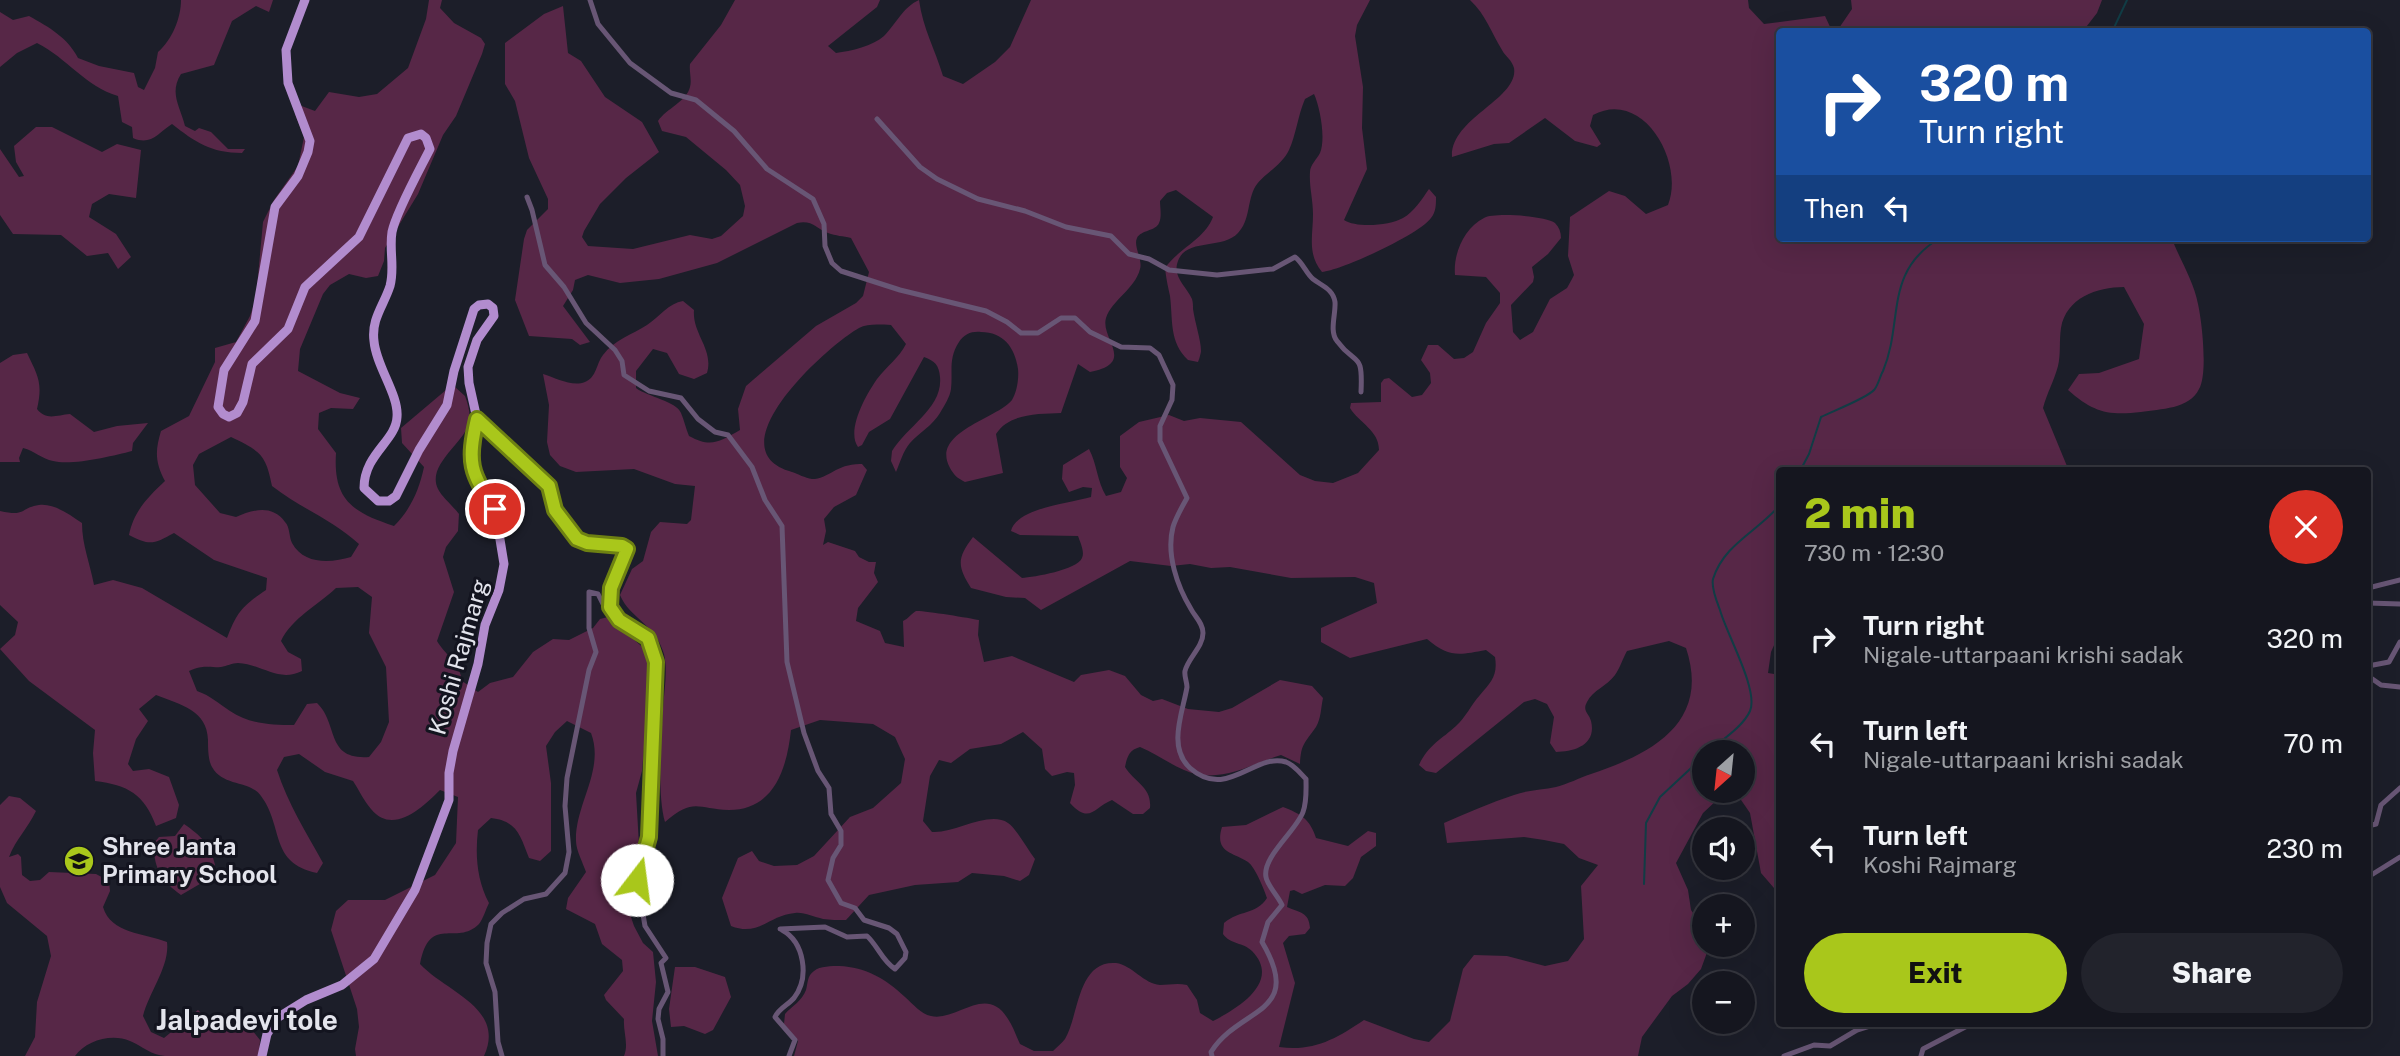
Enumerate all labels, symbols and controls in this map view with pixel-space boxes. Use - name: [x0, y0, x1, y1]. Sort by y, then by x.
- text: 320 m: [1919, 54, 2069, 112]
- icon: right: [1804, 56, 1895, 147]
- text: Turn right: [1919, 113, 2064, 150]
- icon: left: [1878, 189, 1916, 227]
- text: Then: [1804, 193, 1864, 224]
- pin: [465, 479, 525, 539]
- text: 2 min: [1804, 488, 1916, 537]
- icon: arrive: [476, 490, 514, 528]
- button: close: [2269, 490, 2343, 564]
- text: 730 m · 12:30: [1804, 539, 1944, 566]
- street label: Koshi Rajmarg: [422, 576, 494, 738]
- text: Turn right: [1863, 610, 1985, 641]
- icon: right: [1804, 620, 1842, 658]
- text: 320 m: [2266, 623, 2343, 654]
- text: Nigale-uttarpaani krishi sadak: [1863, 641, 2184, 668]
- text: Turn left: [1863, 715, 1968, 746]
- icon: left: [1804, 725, 1842, 763]
- text: 70 m: [2283, 728, 2343, 759]
- north arrow: [1692, 740, 1755, 803]
- map controls: [1692, 740, 1755, 1034]
- text: Nigale-uttarpaani krishi sadak: [1863, 746, 2184, 773]
- button: sound: [1692, 817, 1755, 880]
- text: Turn left: [1863, 820, 1968, 851]
- icon: left: [1804, 830, 1842, 868]
- place label: Shree Janta Primary School: [102, 832, 277, 888]
- text: 230 m: [2267, 833, 2343, 864]
- position arrow: [600, 843, 674, 917]
- school or university icon: Shree Janta Primary School: [62, 844, 96, 878]
- text: Koshi Rajmarg: [1863, 851, 2017, 878]
- button: +: [1692, 894, 1755, 957]
- button: Exit: [1804, 933, 2067, 1013]
- button: Share: [2081, 933, 2343, 1013]
- button: −: [1692, 971, 1755, 1034]
- district label: Jalpadevi tole: [156, 1003, 338, 1036]

